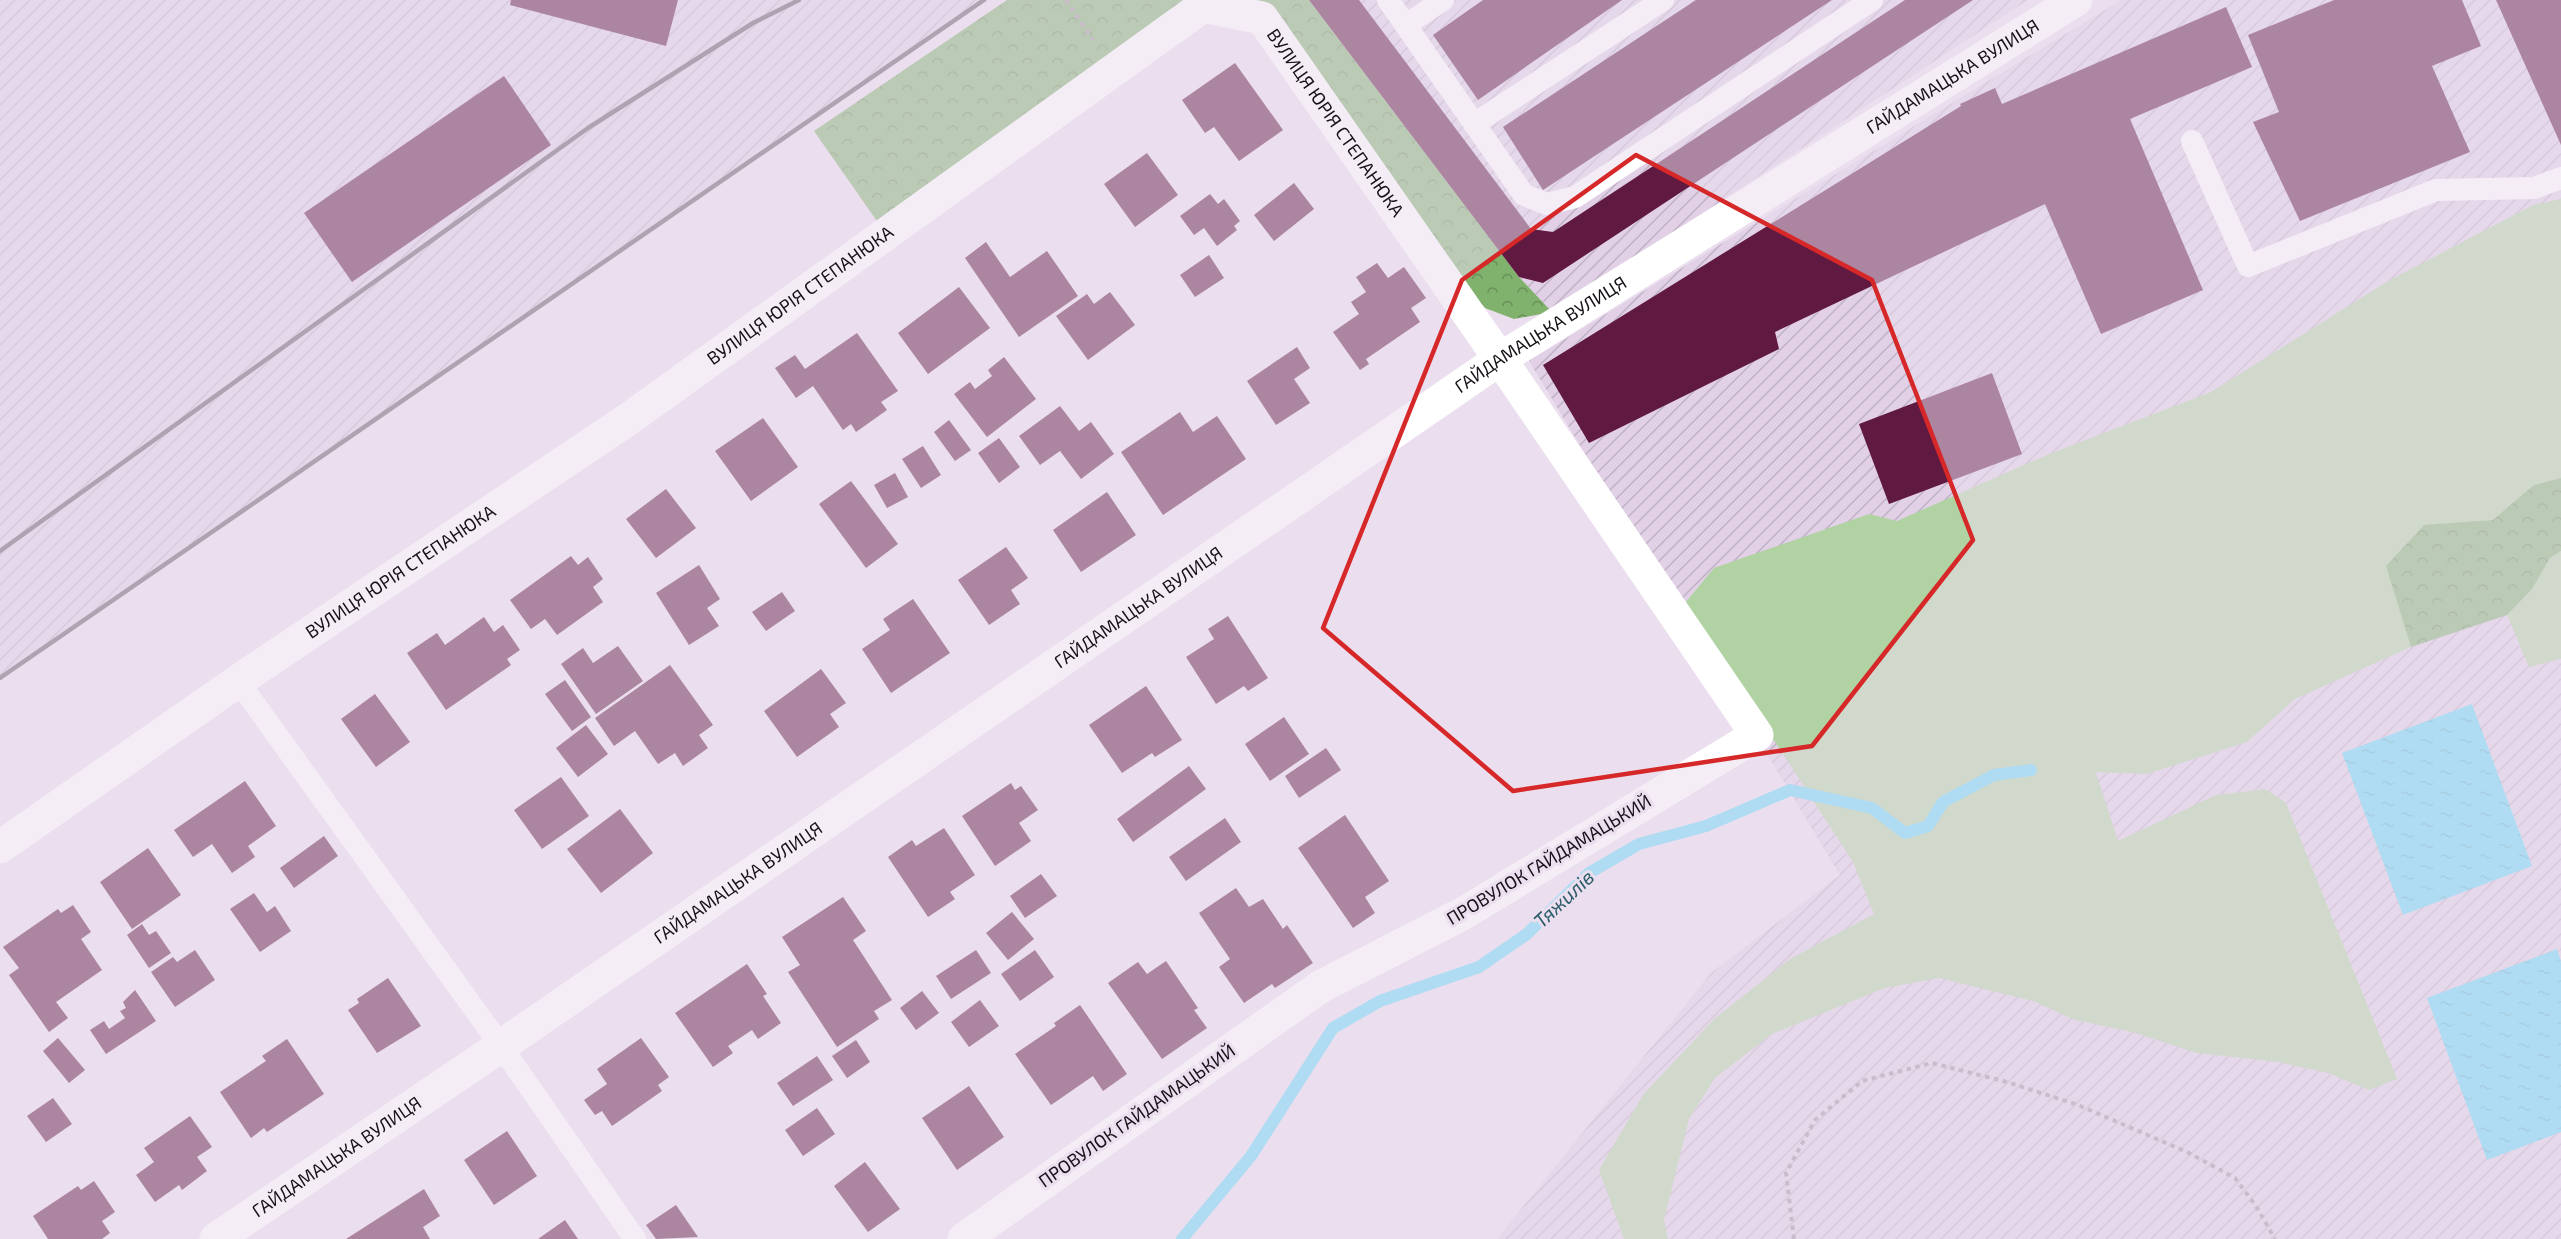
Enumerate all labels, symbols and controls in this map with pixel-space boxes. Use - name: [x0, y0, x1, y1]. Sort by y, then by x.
- street label: ГАЙДАМАЦЬКА ВУЛИЦЯ: [1862, 14, 2043, 138]
- street label: ВУЛИЦЯ ЮРІЯ СТЕПАНЮКА: [1263, 24, 1410, 221]
- street label: ВУЛИЦЯ ЮРІЯ СТЕПАНЮКА: [702, 220, 898, 369]
- street label: ГАЙДАМАЦЬКА ВУЛИЦЯ: [1450, 271, 1630, 397]
- street label: ВУЛИЦЯ ЮРІЯ СТЕПАНЮКА: [301, 499, 500, 643]
- street label: ГАЙДАМАЦЬКА ВУЛИЦЯ: [1050, 541, 1226, 672]
- street label: ПРОВУЛОК ГАЙДАМАЦЬКИЙ: [1442, 789, 1655, 929]
- street label: ГАЙДАМАЦЬКА ВУЛИЦЯ: [649, 816, 826, 948]
- water label: Тяжилів: [1528, 864, 1599, 932]
- street label: ПРОВУЛОК ГАЙДАМАЦЬКИЙ: [1034, 1039, 1239, 1192]
- street label: ГАЙДАМАЦЬКА ВУЛИЦЯ: [248, 1091, 425, 1221]

